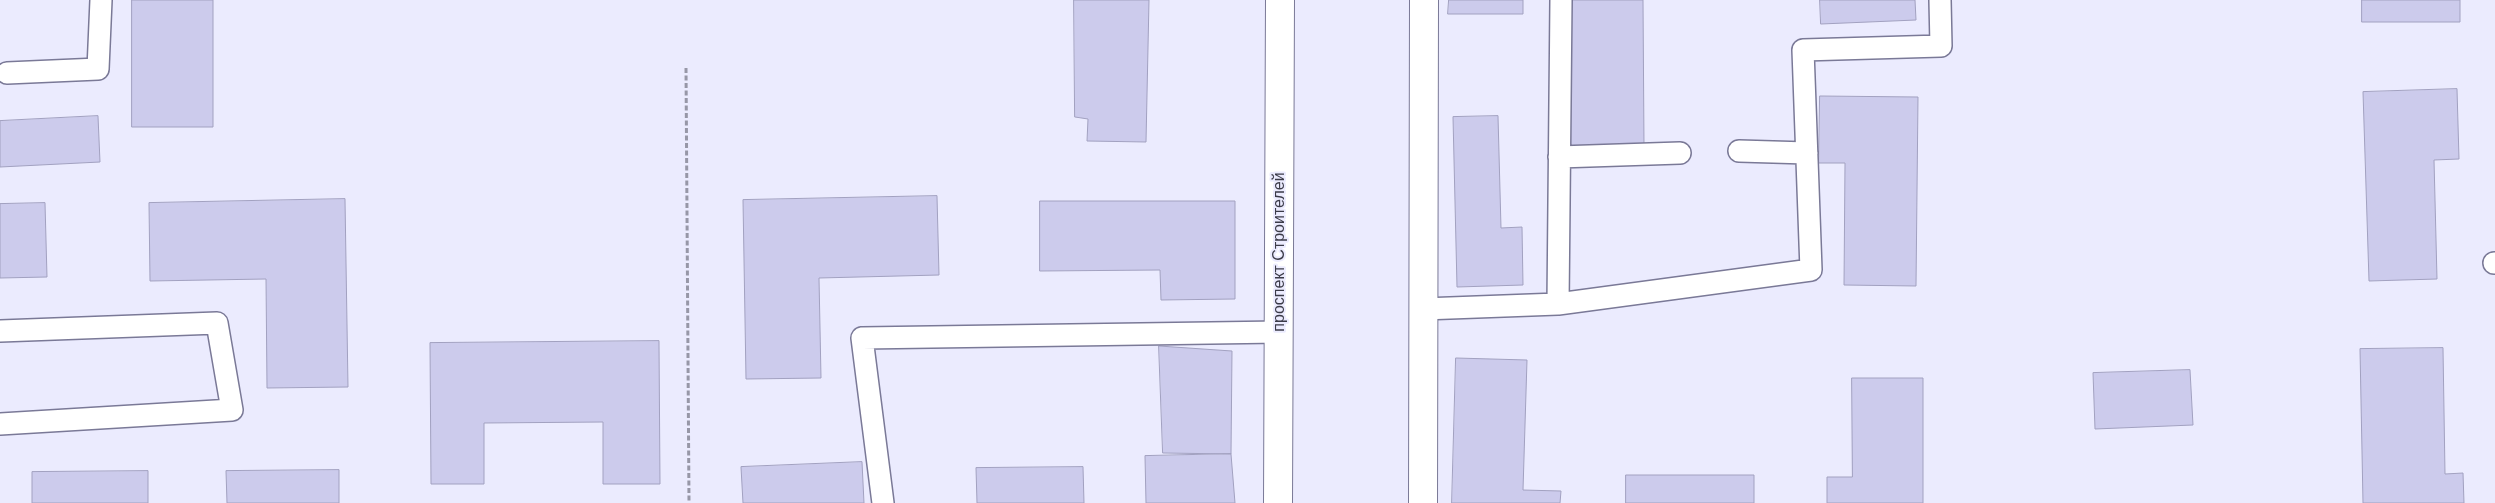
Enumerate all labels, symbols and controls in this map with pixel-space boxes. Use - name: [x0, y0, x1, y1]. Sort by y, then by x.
- street label: проспект Строителей: [1270, 172, 1290, 332]

